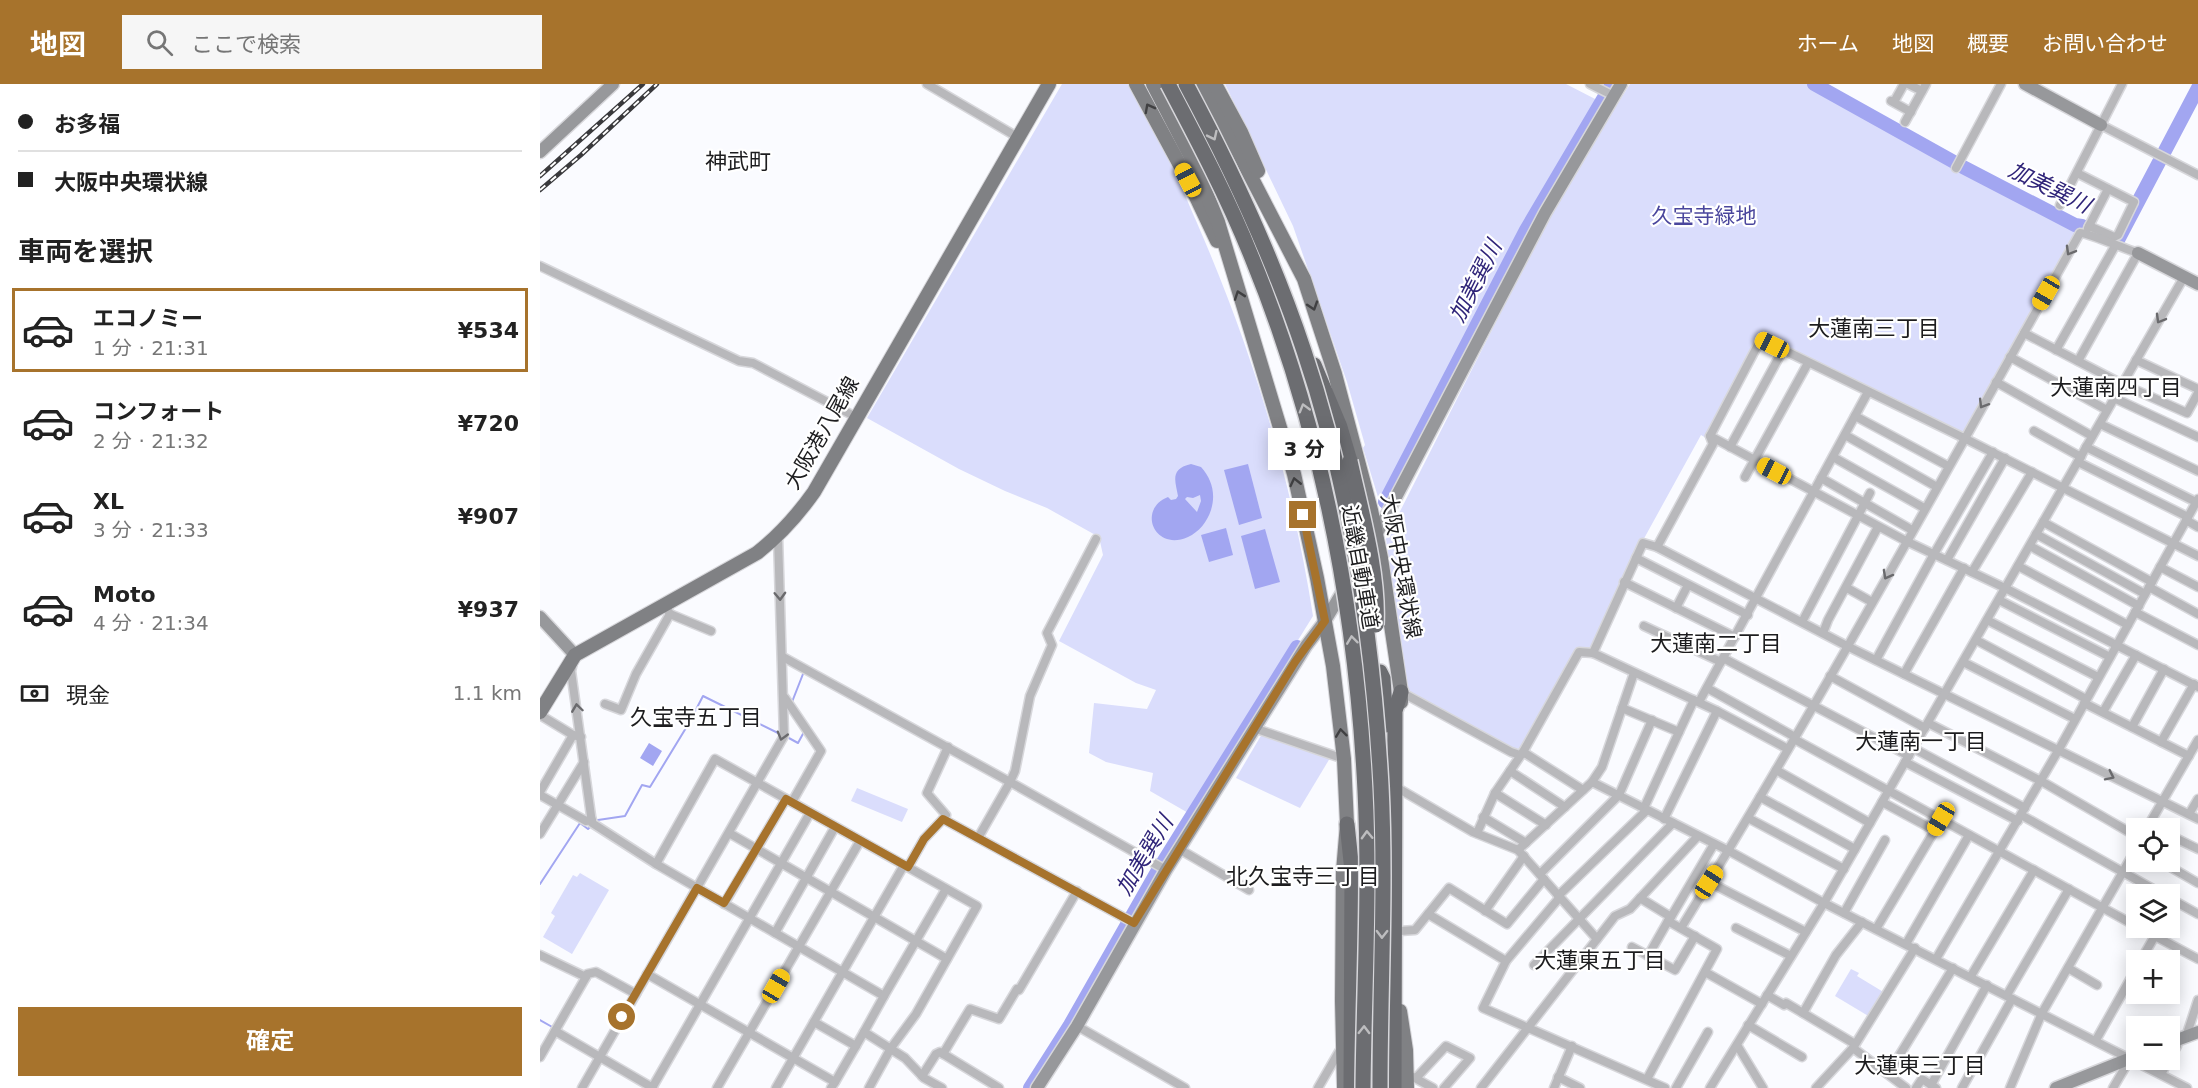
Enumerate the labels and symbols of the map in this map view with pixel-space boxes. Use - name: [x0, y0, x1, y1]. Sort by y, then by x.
- one-way arrow: [1145, 104, 1156, 114]
- one-way arrow: [1206, 129, 1218, 140]
- district label: 神武町: [705, 149, 771, 174]
- water label: 加美巽川: [2005, 157, 2097, 219]
- car: [1172, 160, 1204, 200]
- park label: 久宝寺緑地: [1652, 204, 1757, 228]
- water label: 加美巽川: [1444, 235, 1507, 326]
- one-way arrow: [2066, 245, 2077, 255]
- car: [2029, 273, 2063, 313]
- one-way arrow: [1234, 290, 1247, 301]
- one-way arrow: [1305, 300, 1318, 311]
- one-way arrow: [2156, 312, 2167, 323]
- district label: 大蓮南三丁目: [1808, 316, 1940, 341]
- car: [1752, 329, 1792, 361]
- street label: 大阪港八尾線: [780, 372, 864, 494]
- district label: 大蓮南四丁目: [2050, 375, 2182, 400]
- one-way arrow: [1979, 398, 1991, 408]
- one-way arrow: [1298, 404, 1311, 414]
- callout: 3 分: [1267, 428, 1339, 470]
- car: [1754, 455, 1794, 487]
- one-way arrow: [1290, 477, 1303, 487]
- street label: 大阪中央環状線: [1376, 492, 1426, 640]
- route end: [1289, 501, 1316, 528]
- street label: 近畿自動車道: [1337, 503, 1383, 631]
- one-way arrow: [1883, 568, 1894, 579]
- one-way arrow: [773, 591, 786, 600]
- district label: 大蓮南二丁目: [1650, 631, 1782, 656]
- one-way arrow: [1346, 636, 1358, 645]
- one-way arrow: [571, 703, 583, 712]
- district label: 久宝寺五丁目: [630, 705, 762, 730]
- one-way arrow: [1335, 728, 1348, 737]
- district label: 大蓮南一丁目: [1855, 729, 1987, 754]
- one-way arrow: [776, 730, 789, 740]
- one-way arrow: [2104, 768, 2115, 780]
- car: [1924, 799, 1958, 839]
- water label: 加美巽川: [1111, 809, 1179, 899]
- one-way arrow: [1360, 830, 1373, 839]
- car: [1692, 862, 1726, 902]
- district label: 北久宝寺三丁目: [1226, 864, 1380, 889]
- one-way arrow: [1376, 930, 1388, 939]
- district label: 大蓮東五丁目: [1534, 948, 1666, 973]
- car: [759, 966, 793, 1006]
- route start: [608, 1003, 635, 1030]
- one-way arrow: [1358, 1025, 1370, 1034]
- district label: 大蓮東三丁目: [1854, 1053, 1986, 1078]

